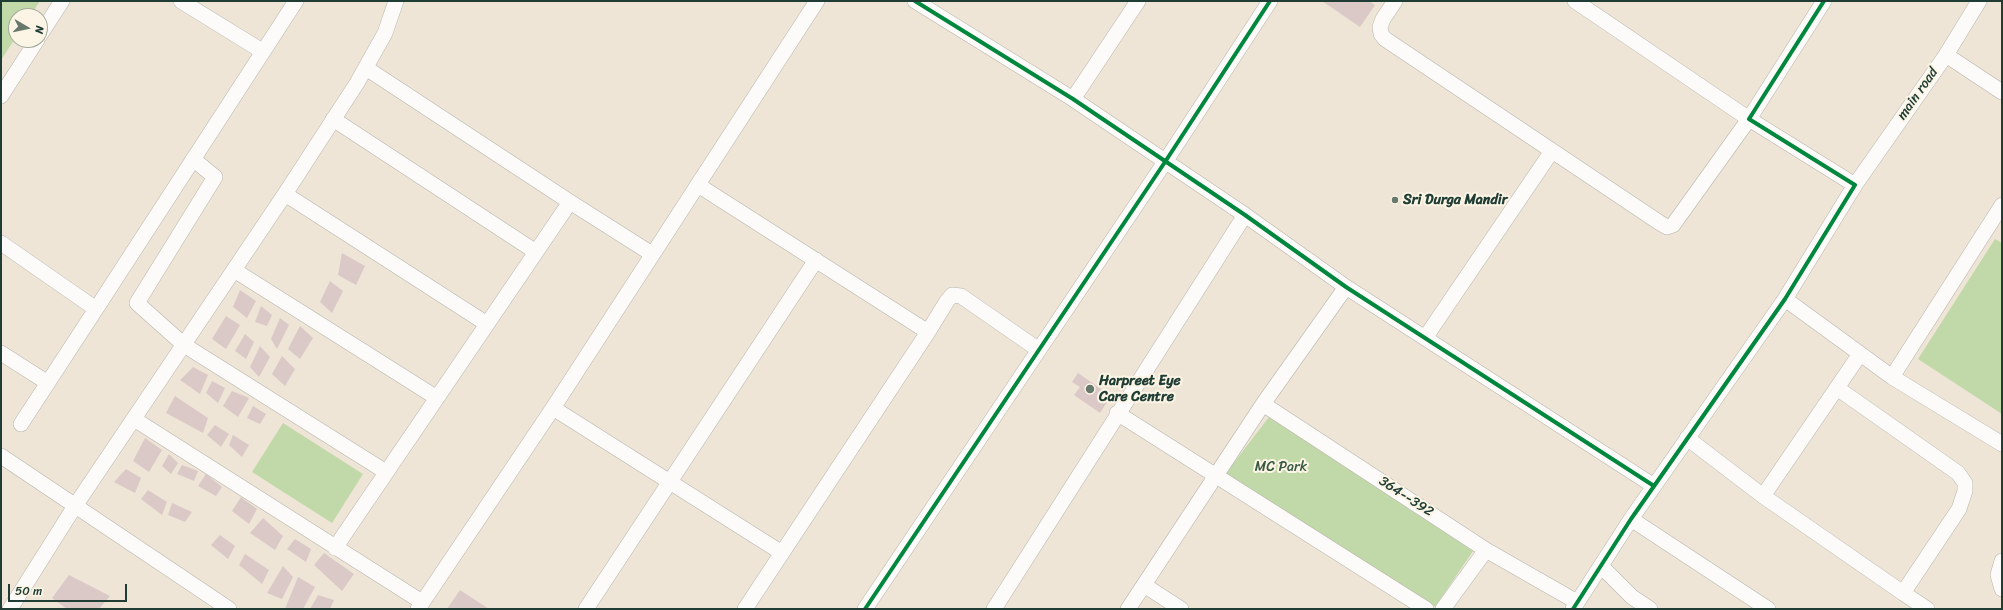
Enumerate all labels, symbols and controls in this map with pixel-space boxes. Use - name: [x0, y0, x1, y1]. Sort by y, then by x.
- north arrow: [8, 8, 48, 48]
- text: N: [29, 25, 49, 35]
- street label: main road: [1894, 65, 1942, 123]
- place label: Sri Durga Mandir: [1403, 192, 1507, 208]
- marker: Sri Durga Mandir: [1390, 195, 1400, 205]
- place label: Harpreet Eye Care Centre: [1099, 373, 1181, 406]
- marker: Harpreet Eye Care Centre: [1084, 383, 1096, 395]
- park label: MC Park: [1255, 459, 1307, 475]
- street label: 364--392: [1376, 473, 1436, 521]
- scale bar: [10, 576, 129, 602]
- text: 50 m: [15, 580, 42, 602]

